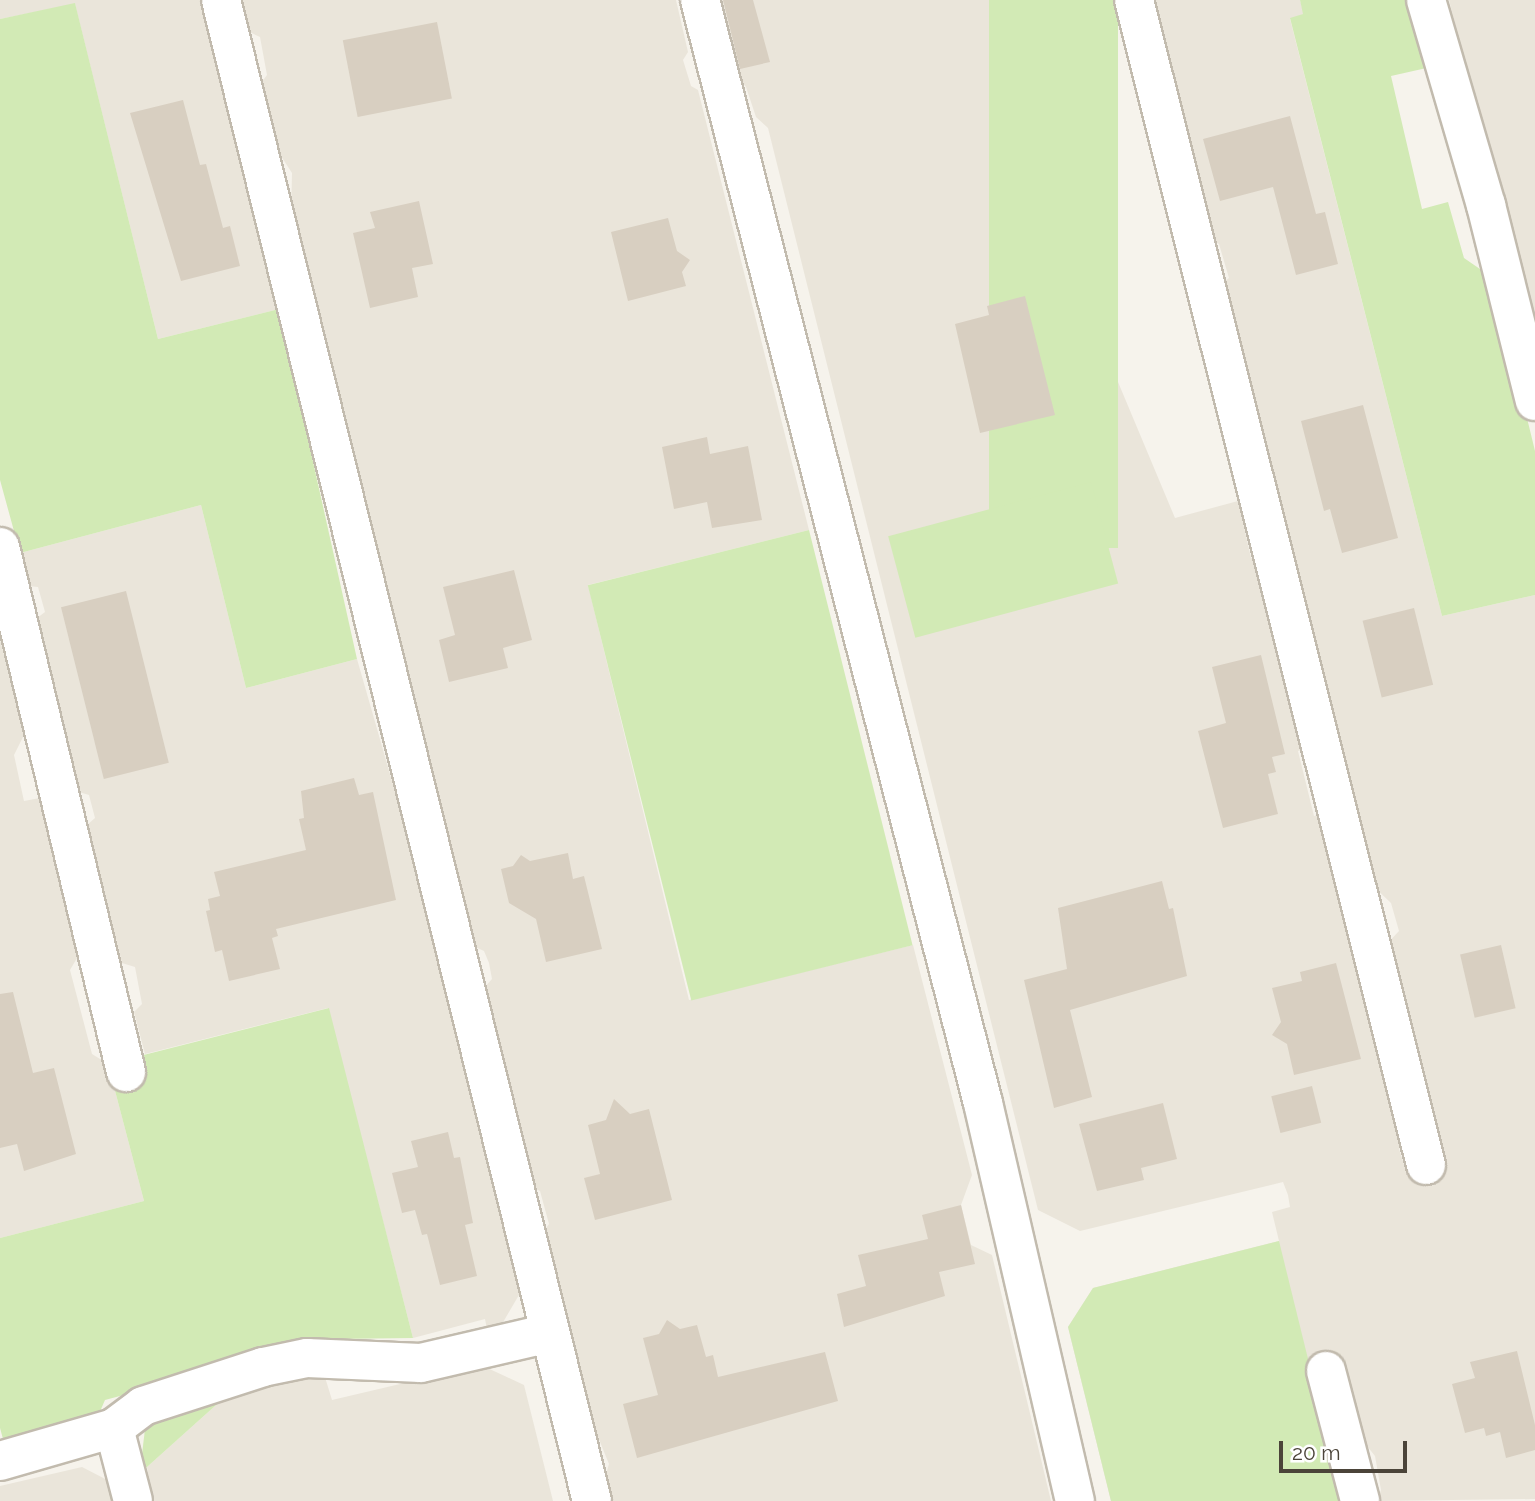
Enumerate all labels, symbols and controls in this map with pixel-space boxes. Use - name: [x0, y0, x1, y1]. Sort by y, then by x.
- scale bar: [1283, 1428, 1411, 1472]
- text: 20 m: [1292, 1440, 1340, 1465]

